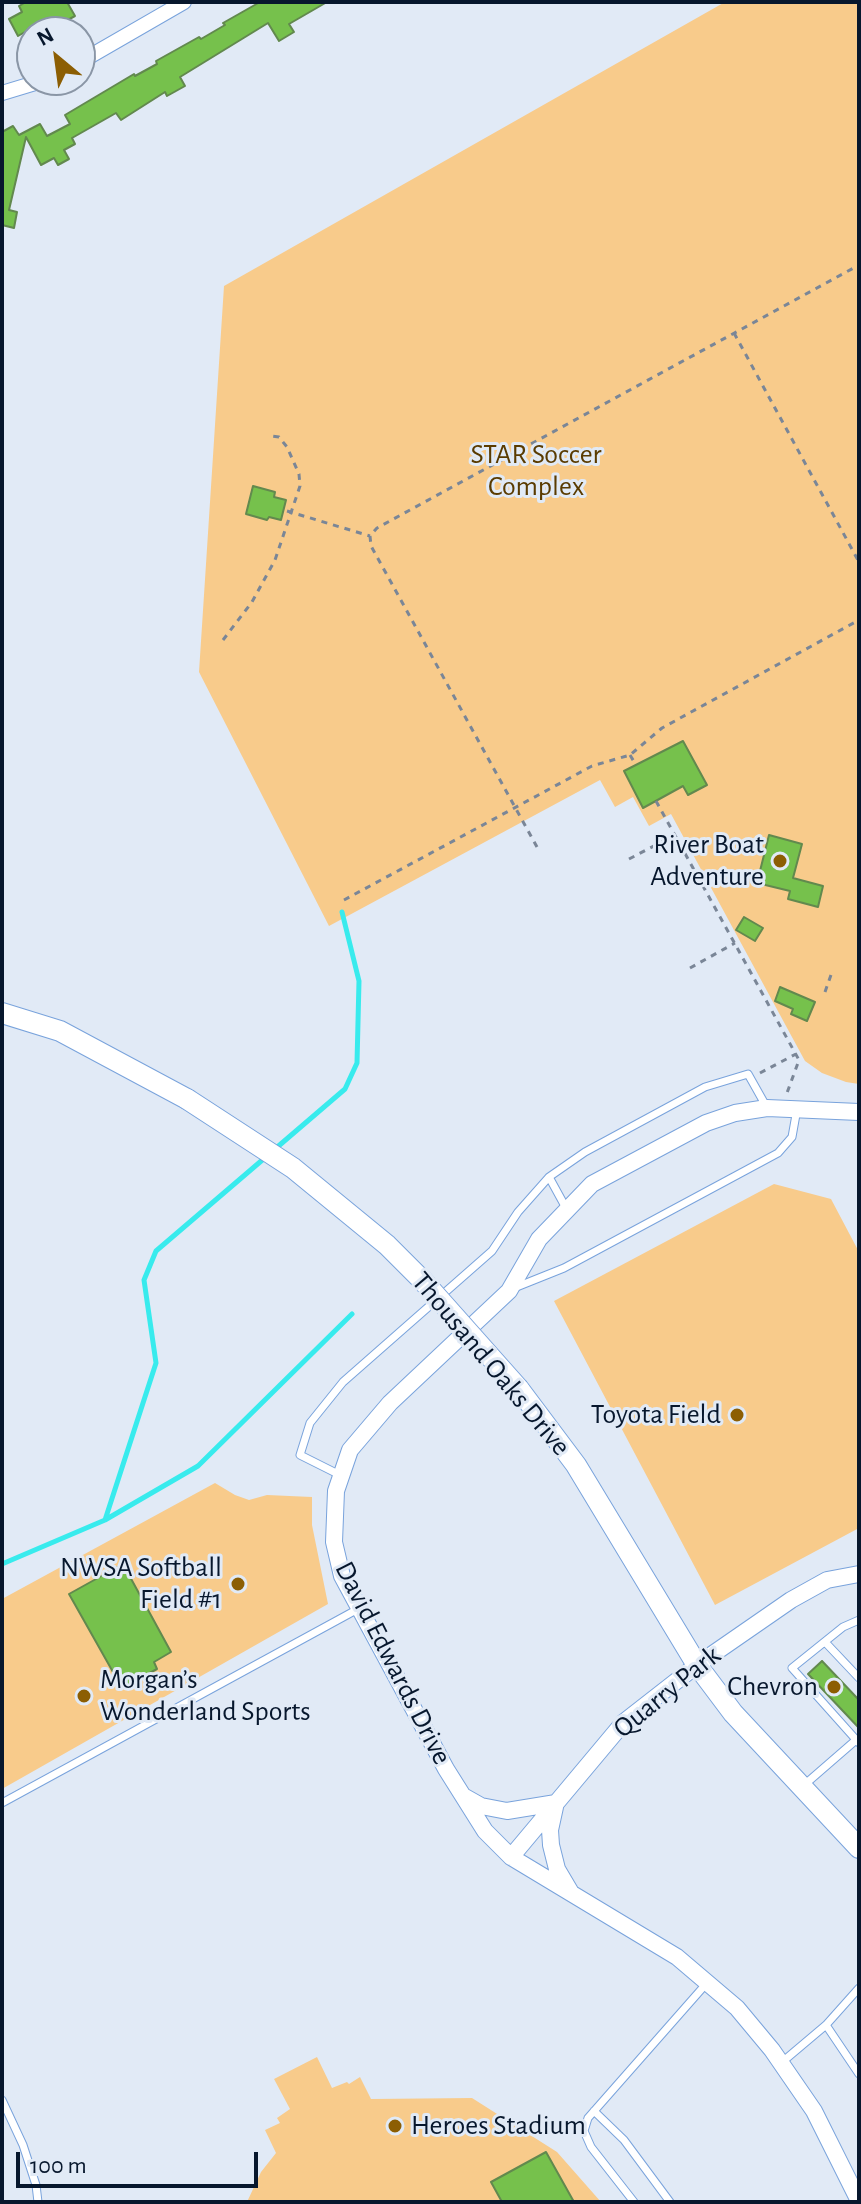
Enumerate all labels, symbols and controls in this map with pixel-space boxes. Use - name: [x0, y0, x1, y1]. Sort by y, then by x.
- north arrow: [16, 16, 96, 96]
- text: N: [33, 23, 57, 50]
- park label: STAR Soccer Complex: [470, 438, 602, 504]
- place label: River Boat Adventure: [650, 828, 764, 894]
- marker: River Boat Adventure: [771, 852, 789, 870]
- street label: Thousand Oaks Drive: [404, 1265, 578, 1463]
- place label: Toyota Field: [591, 1398, 721, 1432]
- marker: Toyota Field: [728, 1406, 746, 1424]
- place label: NWSA Softball Field #1: [60, 1551, 222, 1617]
- street label: David Edwards Drive: [327, 1556, 459, 1770]
- marker: NWSA Softball Field #1: [229, 1575, 247, 1593]
- street label: Quarry Park: [607, 1639, 727, 1745]
- place label: Morgan’s Wonderland Sports: [100, 1663, 311, 1729]
- place label: Chevron: [727, 1670, 818, 1704]
- marker: Chevron: [825, 1678, 843, 1696]
- marker: Morgan’s Wonderland Sports: [75, 1687, 93, 1705]
- place label: Heroes Stadium: [411, 2109, 586, 2143]
- marker: Heroes Stadium: [386, 2117, 404, 2135]
- scale bar: [20, 2136, 262, 2186]
- text: 100 m: [30, 2154, 87, 2178]

